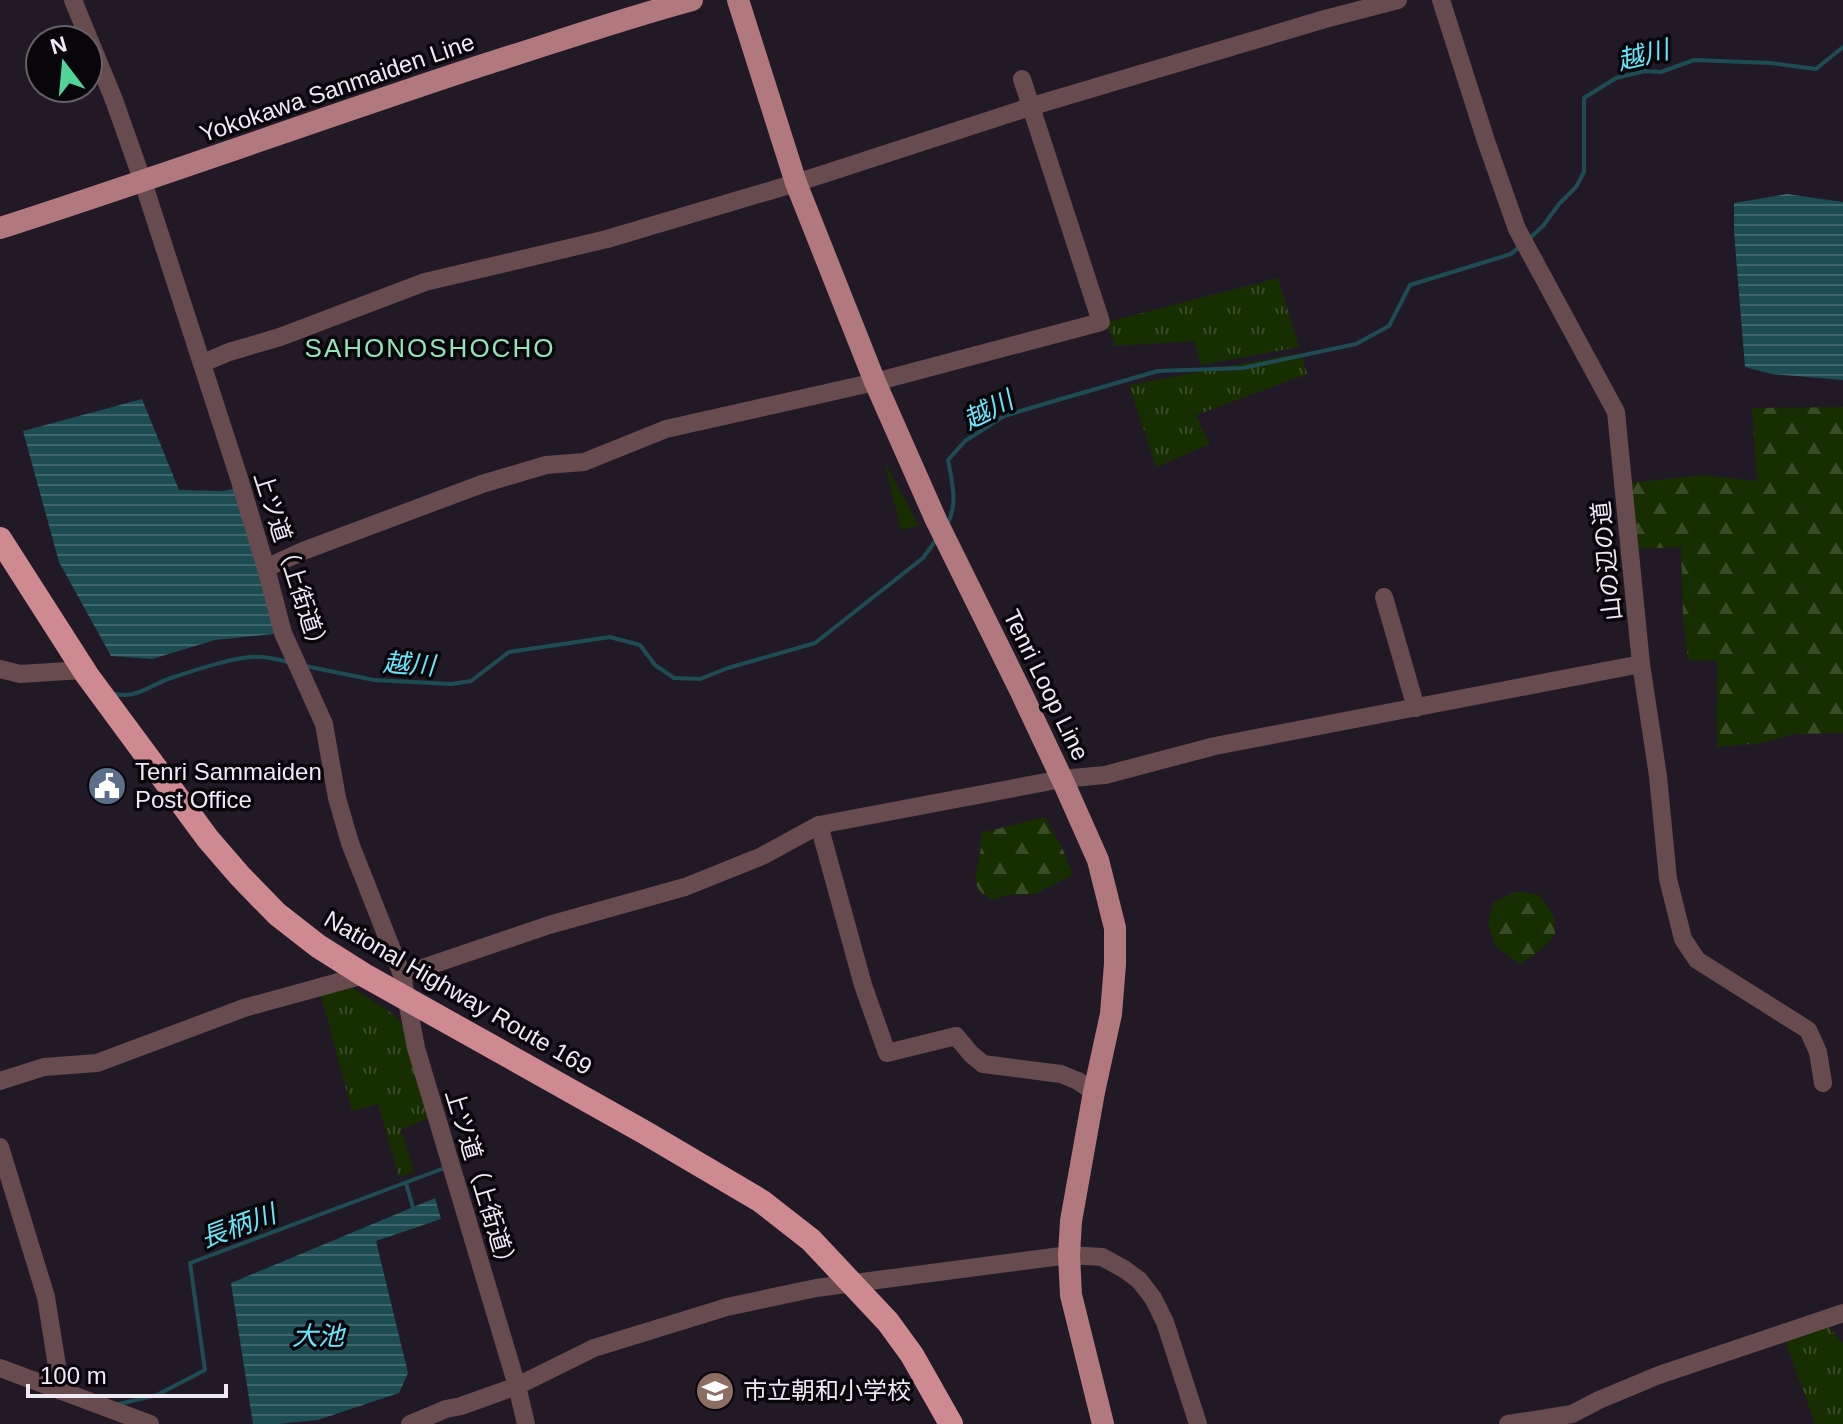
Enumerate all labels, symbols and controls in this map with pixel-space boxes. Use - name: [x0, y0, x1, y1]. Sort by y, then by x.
- north arrow: [24, 24, 104, 104]
- street label: Yokokawa Sanmaiden Line: [196, 28, 478, 147]
- text: N: [48, 31, 70, 59]
- water label: 越川: [1614, 33, 1675, 76]
- district label: SAHONOSHOCHO: [305, 333, 555, 363]
- water label: 越川: [958, 383, 1021, 435]
- street label: 上ツ道（上街道）: [249, 468, 334, 659]
- street label: 山の辺の道: [1587, 500, 1626, 622]
- street label: Tenri Loop Line: [998, 605, 1095, 764]
- water label: 越川: [382, 647, 439, 681]
- place label: Tenri Sammaiden Post Office: [135, 758, 322, 813]
- public building icon: Tenri Sammaiden Post Office: [86, 765, 128, 807]
- street label: National Highway Route 169: [320, 905, 597, 1080]
- street label: 上ツ道（上街道）: [441, 1086, 522, 1278]
- water label: 長柄川: [196, 1198, 283, 1253]
- water label: 大池: [292, 1321, 347, 1351]
- scale bar: [28, 1348, 226, 1398]
- text: 100 m: [40, 1362, 107, 1389]
- school or university icon: 市立朝和小学校: [694, 1370, 736, 1412]
- place label: 市立朝和小学校: [743, 1377, 911, 1404]

